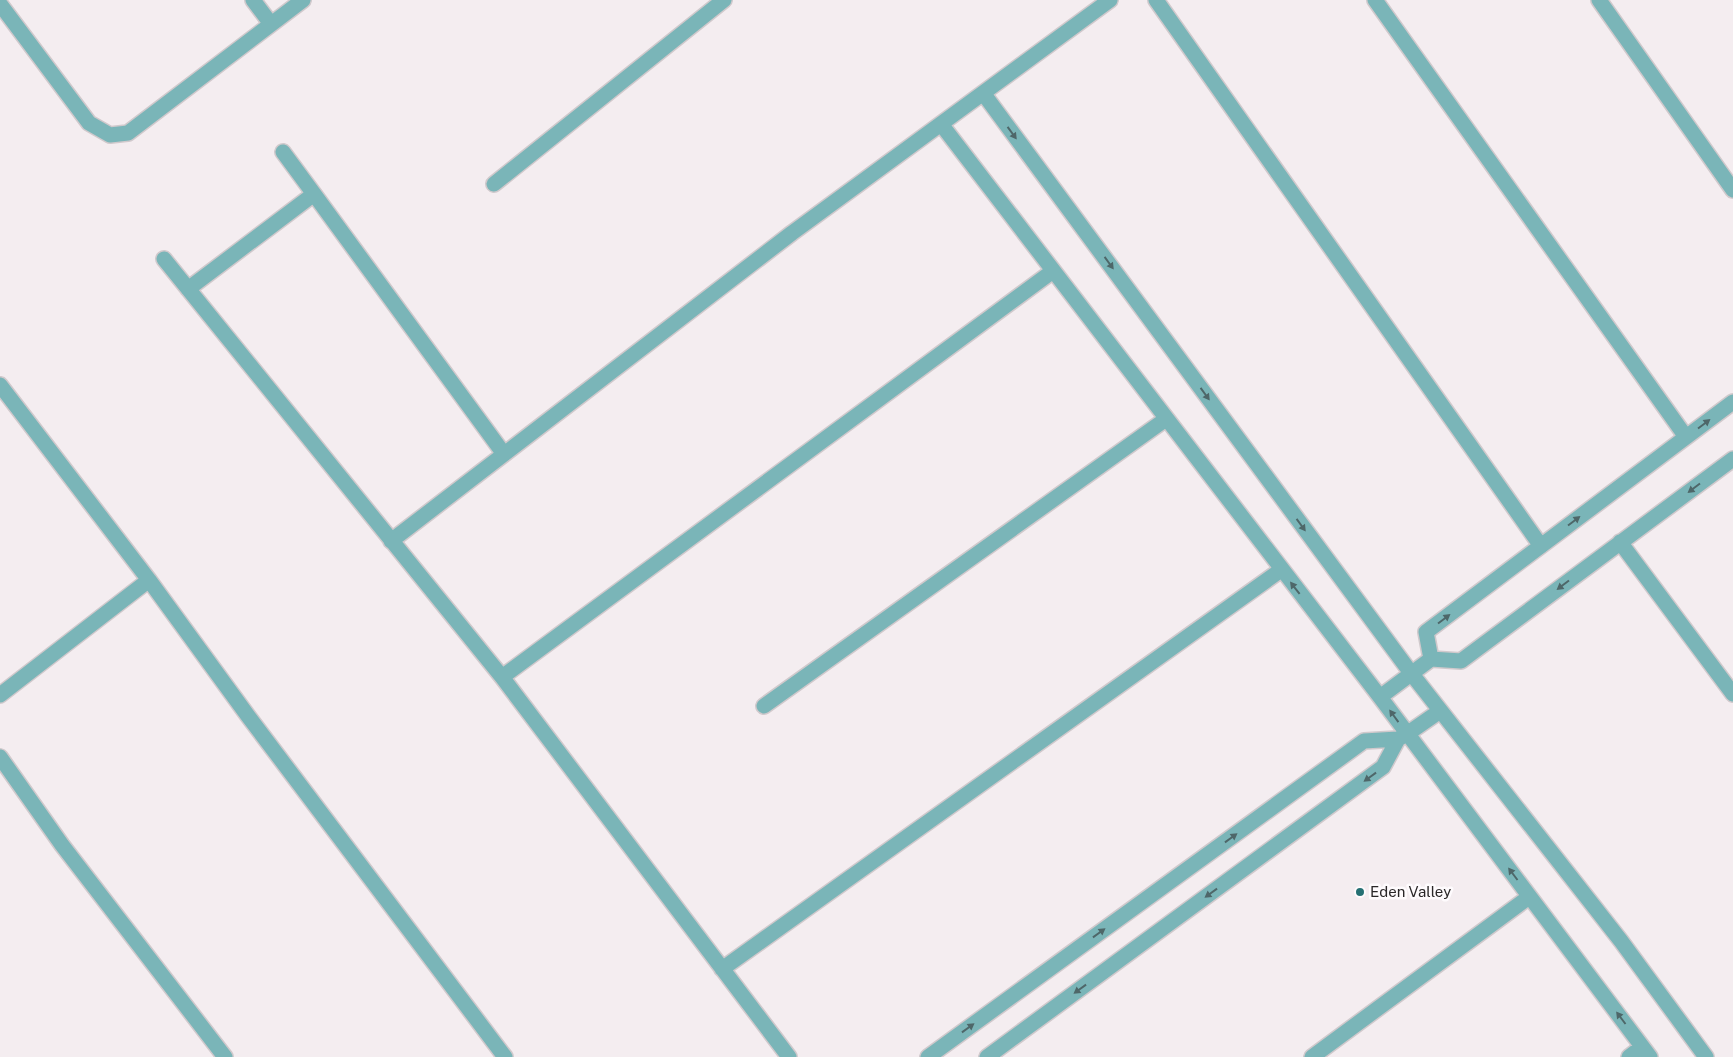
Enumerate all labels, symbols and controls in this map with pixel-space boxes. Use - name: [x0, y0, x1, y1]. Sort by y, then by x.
- one-way arrow: [1007, 126, 1017, 139]
- one-way arrow: [1103, 256, 1114, 269]
- one-way arrow: [1200, 387, 1210, 401]
- one-way arrow: [1697, 418, 1710, 429]
- one-way arrow: [1687, 483, 1701, 493]
- one-way arrow: [1567, 516, 1580, 527]
- one-way arrow: [1296, 518, 1307, 531]
- one-way arrow: [1557, 579, 1570, 590]
- one-way arrow: [1289, 582, 1300, 595]
- one-way arrow: [1437, 614, 1451, 624]
- one-way arrow: [1389, 709, 1399, 723]
- one-way arrow: [1363, 772, 1377, 782]
- one-way arrow: [1224, 833, 1238, 843]
- one-way arrow: [1507, 868, 1518, 881]
- place label: Eden Valley: [1370, 883, 1451, 900]
- marker: Eden Valley: [1354, 886, 1366, 898]
- one-way arrow: [1205, 888, 1218, 899]
- one-way arrow: [1092, 928, 1106, 938]
- one-way arrow: [1073, 984, 1087, 994]
- one-way arrow: [1616, 1011, 1626, 1025]
- one-way arrow: [961, 1023, 974, 1034]

